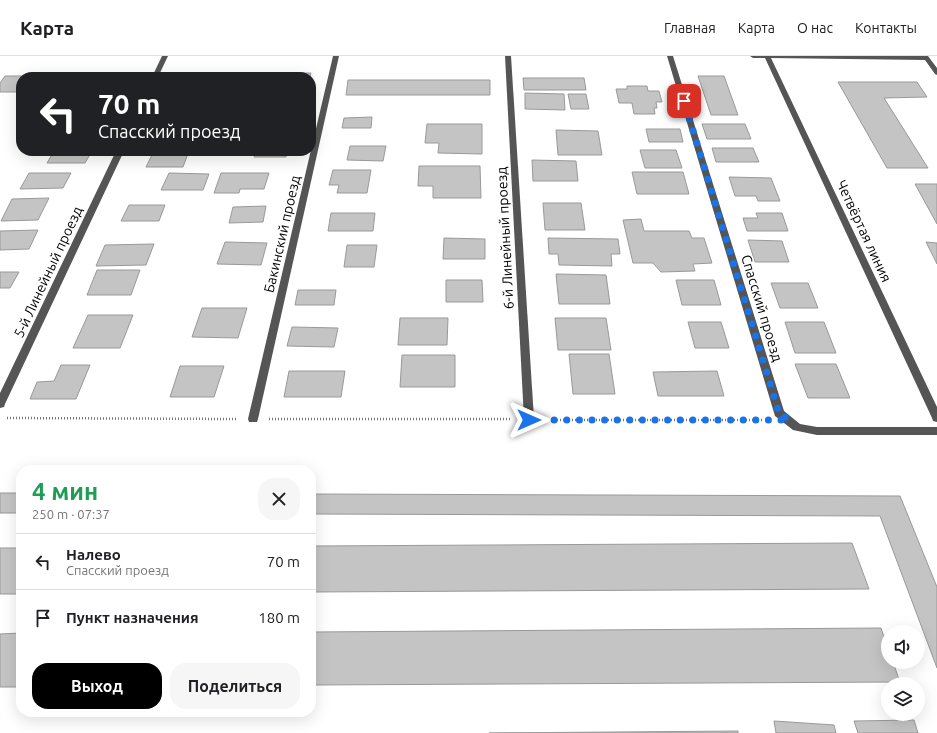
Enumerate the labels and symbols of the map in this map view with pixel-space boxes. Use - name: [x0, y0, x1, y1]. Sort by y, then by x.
- pin: [667, 84, 701, 118]
- street label: 6-й Линейный проезд: [493, 166, 517, 310]
- street label: Бакинский проезд: [261, 174, 303, 294]
- street label: Четвёртая линия: [833, 177, 895, 285]
- street label: 5-й Линейный проезд: [11, 204, 85, 340]
- street label: Спасский проезд: [738, 253, 786, 363]
- position arrow: [508, 399, 550, 441]

